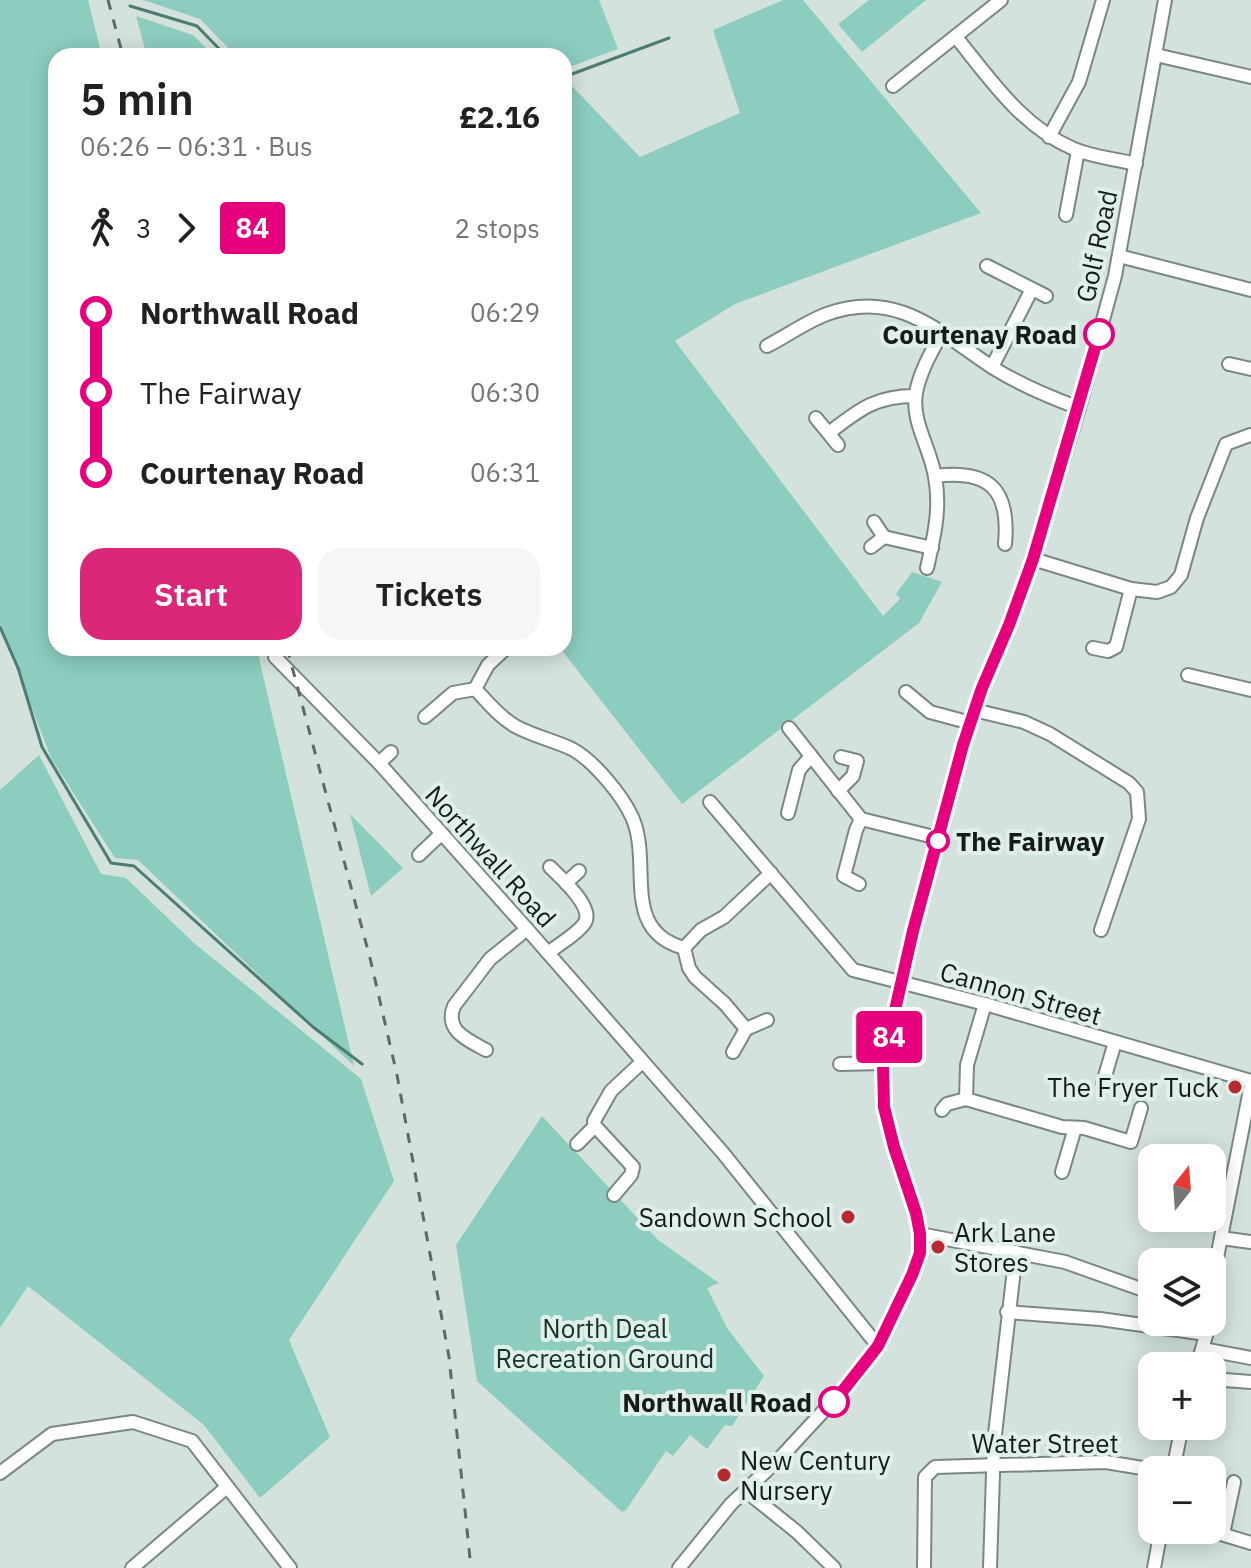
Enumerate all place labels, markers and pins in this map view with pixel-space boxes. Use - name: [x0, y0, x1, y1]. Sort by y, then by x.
- place label: Courtenay Road: [882, 317, 1077, 351]
- marker: Courtenay Road: [1084, 319, 1114, 349]
- place label: The Fairway: [956, 824, 1105, 858]
- marker: The Fairway: [927, 830, 949, 852]
- place label: The Fryer Tuck: [1047, 1070, 1219, 1104]
- marker: The Fryer Tuck: [1226, 1078, 1244, 1096]
- place label: Sandown School: [639, 1200, 832, 1234]
- marker: Sandown School: [839, 1208, 857, 1226]
- place label: Ark Lane Stores: [954, 1215, 1056, 1279]
- marker: Ark Lane Stores: [929, 1238, 947, 1256]
- place label: Northwall Road: [622, 1385, 812, 1419]
- marker: Northwall Road: [819, 1387, 849, 1417]
- place label: New Century Nursery: [740, 1443, 891, 1507]
- marker: New Century Nursery: [715, 1466, 733, 1484]

